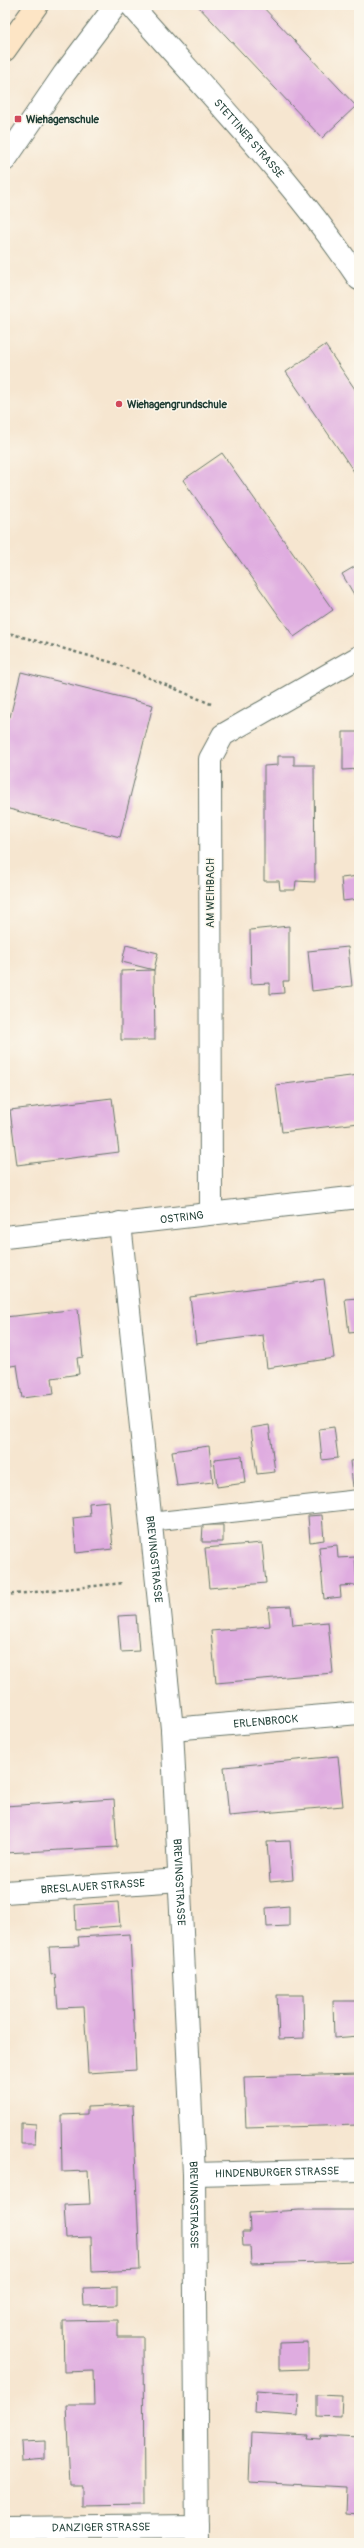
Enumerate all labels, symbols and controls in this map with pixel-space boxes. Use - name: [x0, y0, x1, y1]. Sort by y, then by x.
- street label: STETTINER STRASSE: [211, 96, 286, 181]
- place label: Wiehagenschule: [26, 113, 100, 126]
- marker: Wiehagenschule: [13, 114, 23, 124]
- place label: Wiehagengrundschule: [127, 398, 227, 411]
- marker: Wiehagengrundschule: [114, 399, 124, 409]
- street label: AM WEIHBACH: [204, 858, 217, 928]
- street label: OSTRING: [159, 1209, 204, 1226]
- street label: BREVINGSTRASSE: [143, 1515, 165, 1604]
- street label: ERLENBROCK: [233, 1712, 299, 1731]
- street label: BREVINGSTRASSE: [170, 1838, 188, 1926]
- street label: BRESLAUER STRASSE: [40, 1876, 146, 1897]
- street label: BREVINGSTRASSE: [186, 2161, 201, 2249]
- street label: HINDENBURGER STRASSE: [215, 2164, 339, 2180]
- street label: DANZIGER STRASSE: [52, 2520, 151, 2535]

